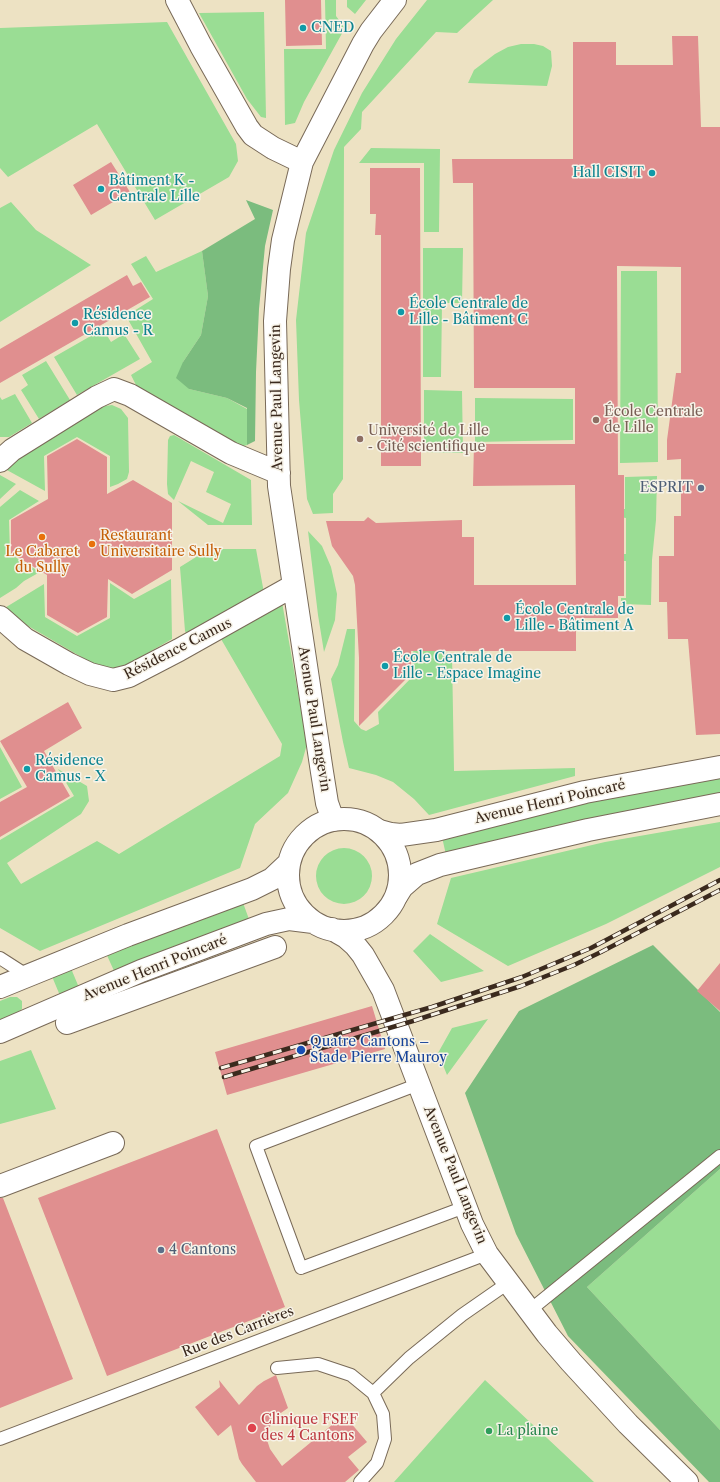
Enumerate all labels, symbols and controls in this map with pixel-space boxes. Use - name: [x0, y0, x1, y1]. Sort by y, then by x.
- place label: CNED: [311, 20, 354, 36]
- marker: CNED: [298, 23, 308, 33]
- place label: Hall CISIT: [572, 165, 644, 181]
- marker: Hall CISIT: [647, 168, 657, 178]
- place label: Bâtiment K - Centrale Lille: [109, 173, 200, 206]
- marker: Bâtiment K - Centrale Lille: [96, 184, 106, 194]
- place label: École Centrale de Lille - Bâtiment C: [409, 296, 528, 328]
- place label: Résidence Camus - R: [83, 307, 153, 340]
- marker: École Centrale de Lille - Bâtiment C: [396, 307, 406, 317]
- marker: Résidence Camus - R: [70, 318, 80, 328]
- street label: Avenue Paul Langevin: [267, 324, 287, 472]
- place label: École Centrale de Lille: [604, 404, 703, 436]
- marker: École Centrale de Lille: [591, 415, 601, 425]
- place label: Université de Lille ‐ Cité scientifique: [368, 423, 489, 456]
- marker: Université de Lille ‐ Cité scientifique: [355, 434, 365, 444]
- place label: ESPRIT: [640, 480, 693, 496]
- marker: ESPRIT: [696, 483, 706, 493]
- place label: Restaurant Universitaire Sully: [100, 528, 221, 560]
- marker: Le Cabaret du Sully: [37, 532, 47, 542]
- marker: Restaurant Universitaire Sully: [87, 539, 97, 549]
- place label: Le Cabaret du Sully: [5, 544, 79, 576]
- place label: École Centrale de Lille - Bâtiment A: [515, 602, 634, 634]
- marker: École Centrale de Lille - Bâtiment A: [502, 613, 512, 623]
- street label: Résidence Camus: [121, 615, 235, 683]
- street label: Avenue Paul Langevin: [294, 645, 334, 793]
- place label: École Centrale de Lille - Espace Imagine: [393, 650, 541, 682]
- marker: École Centrale de Lille - Espace Imagine: [380, 661, 390, 671]
- place label: Résidence Camus - X: [35, 753, 106, 786]
- marker: Résidence Camus - X: [22, 764, 32, 774]
- street label: Avenue Henri Poincaré: [473, 776, 627, 828]
- street label: Avenue Henri Poincaré: [80, 931, 230, 1005]
- place label: Quatre Cantons – Stade Pierre Mauroy: [310, 1034, 447, 1066]
- marker: Quatre Cantons – Stade Pierre Mauroy: [295, 1044, 307, 1056]
- street label: Avenue Paul Langevin: [420, 1104, 490, 1246]
- place label: 4 Cantons: [169, 1242, 236, 1258]
- marker: 4 Cantons: [156, 1245, 166, 1255]
- street label: Rue des Carrières: [180, 1303, 296, 1361]
- place label: Clinique FSEF des 4 Cantons: [261, 1412, 358, 1444]
- marker: Clinique FSEF des 4 Cantons: [246, 1422, 258, 1434]
- place label: La plaine: [497, 1423, 558, 1439]
- marker: La plaine: [484, 1426, 494, 1436]

